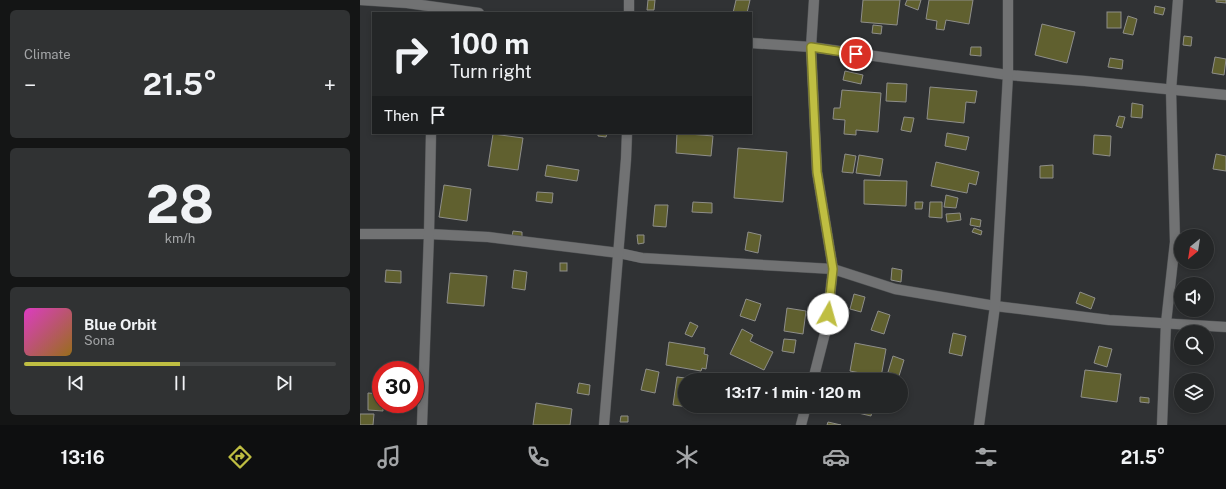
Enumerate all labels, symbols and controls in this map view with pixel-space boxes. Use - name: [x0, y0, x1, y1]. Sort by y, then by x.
- text: 100 m: [450, 27, 529, 60]
- icon: right: [384, 28, 436, 80]
- pin: [839, 37, 873, 71]
- icon: arrive: [845, 43, 867, 65]
- text: Climate: [24, 47, 71, 62]
- text: Turn right: [450, 61, 532, 82]
- text: 21.5°: [143, 66, 217, 102]
- text: −: [24, 72, 36, 98]
- text: +: [324, 72, 336, 98]
- icon: arrive: [427, 104, 449, 126]
- text: Then: [384, 107, 419, 124]
- text: 28: [146, 174, 214, 235]
- north arrow: [1174, 229, 1214, 269]
- map controls: [1174, 229, 1214, 413]
- text: km/h: [165, 231, 195, 246]
- button: sound: [1174, 277, 1214, 317]
- position arrow: [807, 293, 849, 335]
- text: Blue Orbit: [84, 316, 157, 333]
- button: search: [1174, 325, 1214, 365]
- text: Sona: [84, 333, 115, 348]
- speed limit sign: 30: [372, 361, 424, 413]
- icon: previous: [65, 372, 87, 394]
- icon: pause: [169, 372, 191, 394]
- icon: next: [273, 372, 295, 394]
- button: layers: [1174, 373, 1214, 413]
- text: 13:17 · 1 min · 120 m: [725, 384, 861, 401]
- icon: directions: [226, 443, 254, 471]
- icon: music: [375, 443, 403, 471]
- icon: phone: [524, 443, 552, 471]
- icon: climate: [673, 443, 701, 471]
- icon: car: [822, 443, 850, 471]
- icon: filters: [972, 443, 1000, 471]
- text: 13:16: [61, 447, 105, 468]
- text: 21.5°: [1121, 447, 1165, 468]

